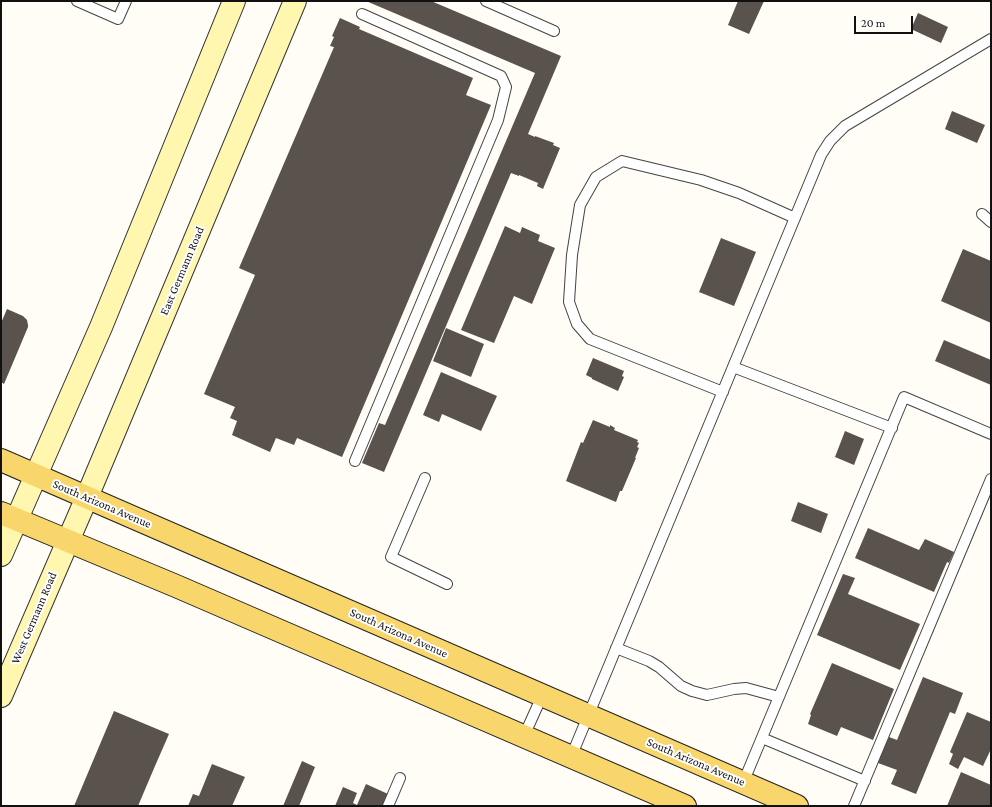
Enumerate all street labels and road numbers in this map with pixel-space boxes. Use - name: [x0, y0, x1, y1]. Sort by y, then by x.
- street label: East Germann Road: [157, 225, 207, 317]
- street label: South Arizona Avenue: [51, 477, 153, 531]
- street label: West Germann Road: [8, 570, 60, 666]
- street label: South Arizona Avenue: [348, 605, 450, 661]
- street label: South Arizona Avenue: [645, 735, 747, 789]

